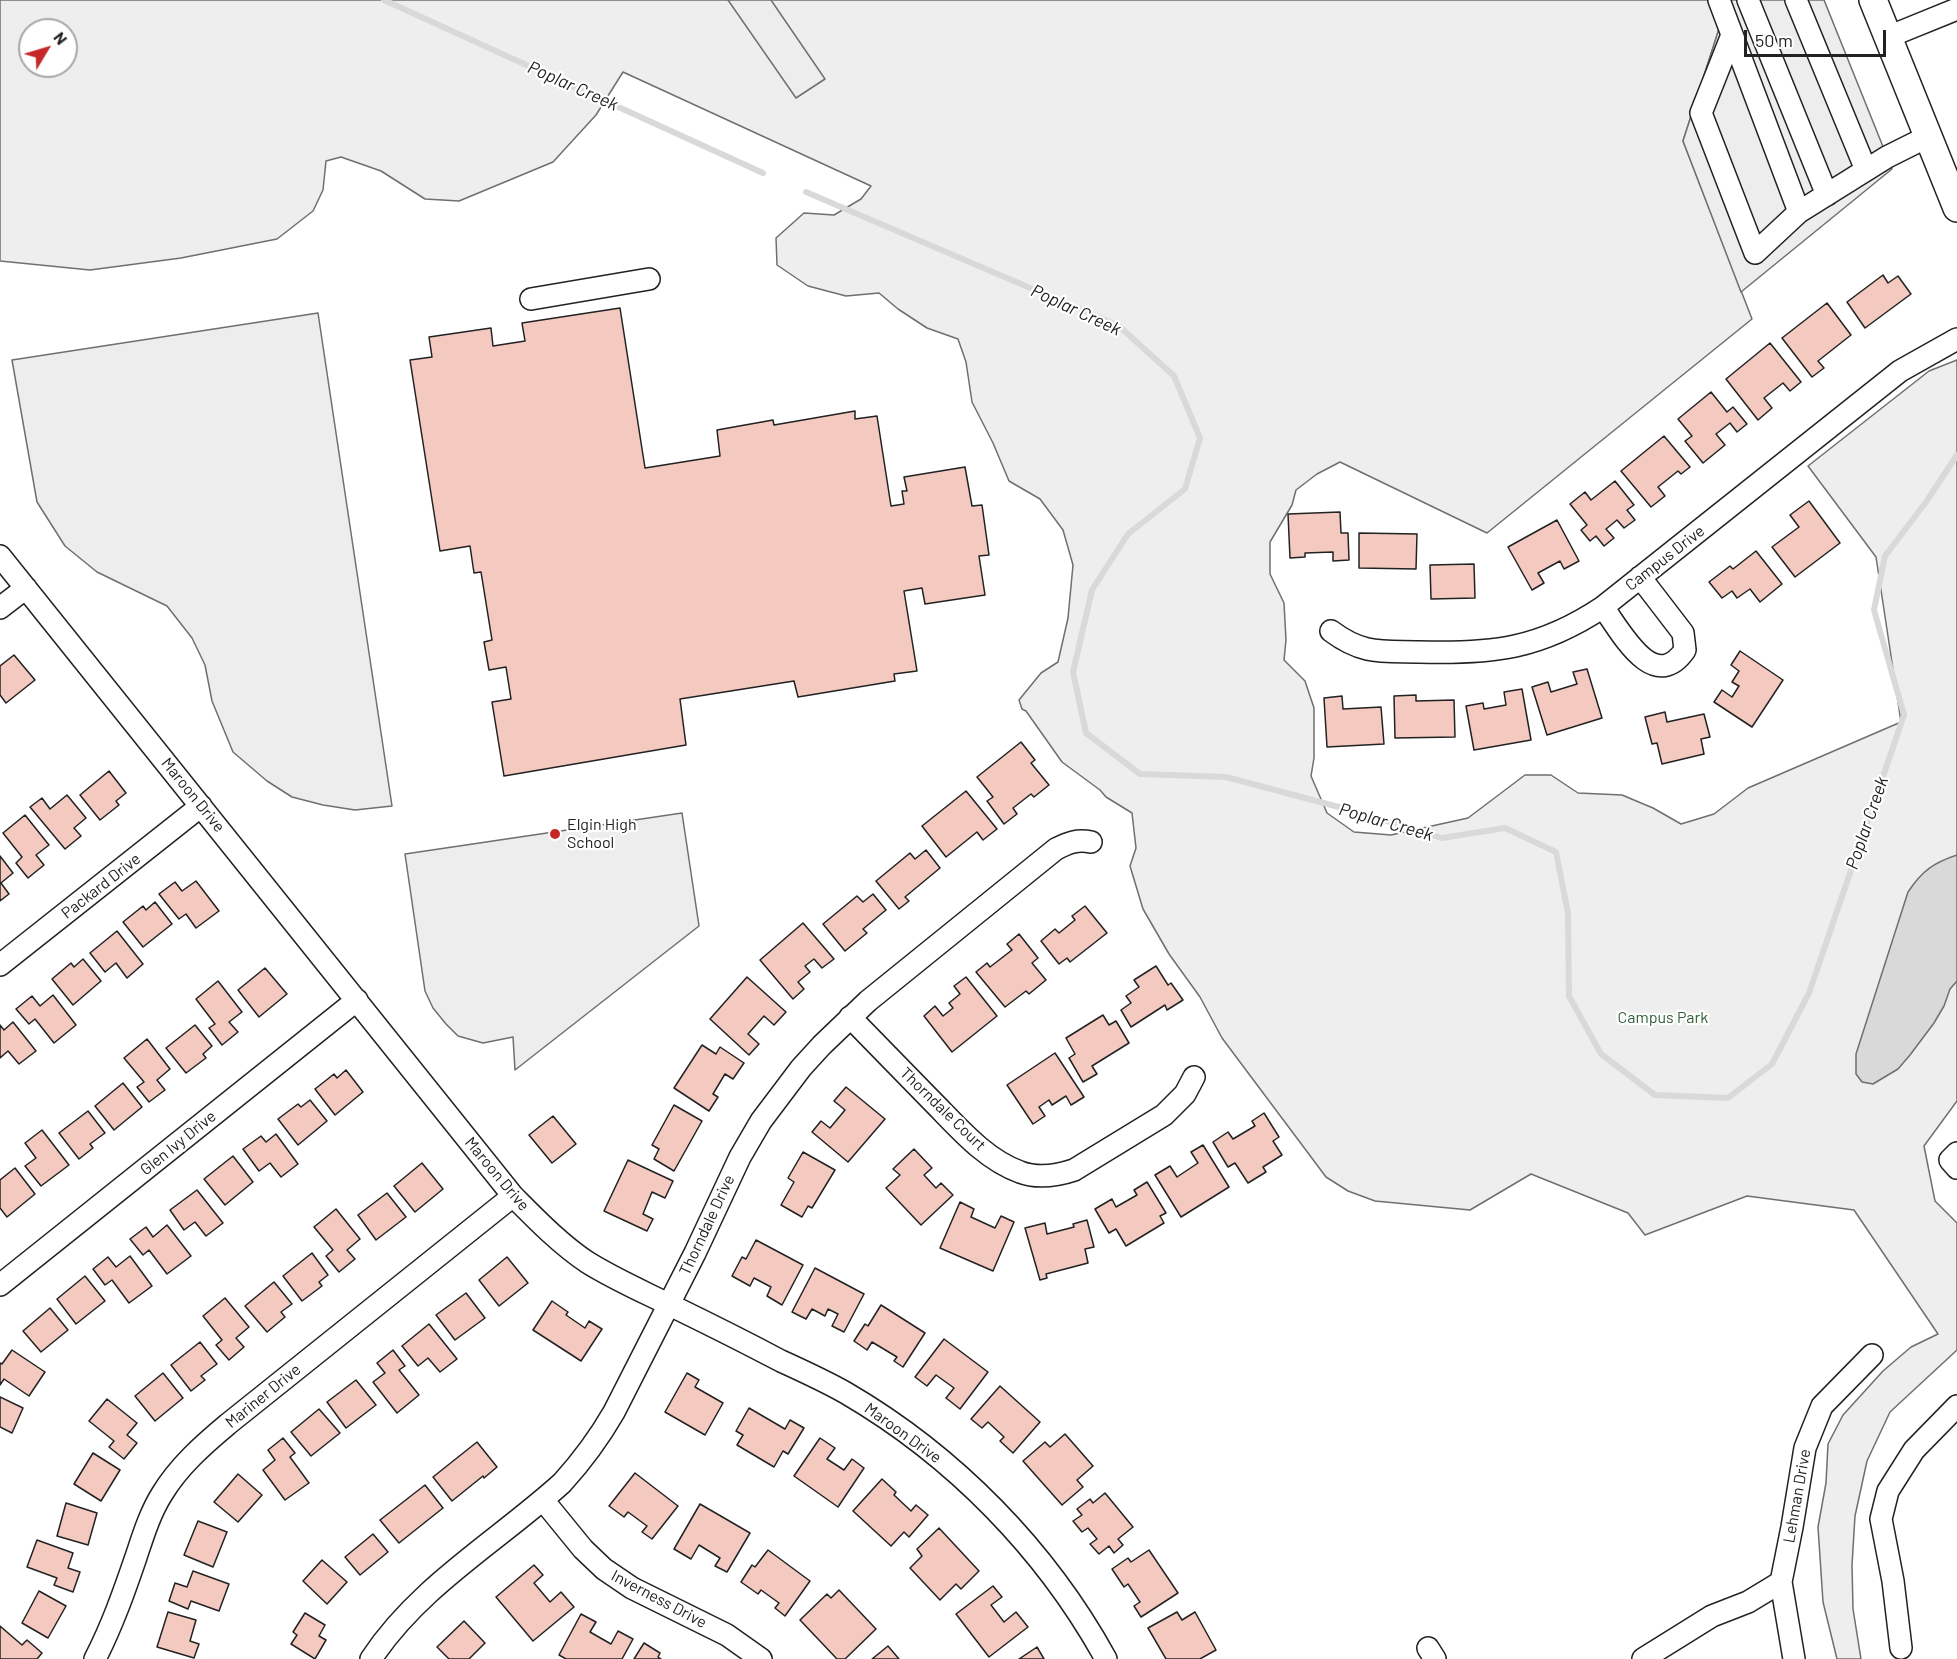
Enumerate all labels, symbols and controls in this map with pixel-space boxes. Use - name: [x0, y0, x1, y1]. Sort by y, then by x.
- north arrow: [18, 18, 78, 78]
- scale bar: [1747, 18, 1890, 56]
- text: N: [50, 28, 72, 48]
- text: 50 m: [1755, 29, 1793, 51]
- water label: Poplar Creek: [524, 56, 622, 116]
- water label: Poplar Creek: [1028, 280, 1124, 340]
- street label: Campus Drive: [1622, 521, 1708, 595]
- street label: Maroon Drive: [157, 754, 229, 836]
- water label: Poplar Creek: [1841, 774, 1893, 872]
- water label: Poplar Creek: [1337, 798, 1435, 846]
- place label: Elgin High School: [567, 815, 637, 853]
- marker: Elgin High School: [548, 827, 562, 841]
- street label: Packard Drive: [58, 849, 144, 923]
- park label: Campus Park: [1618, 1008, 1708, 1028]
- street label: Thorndale Court: [896, 1063, 990, 1155]
- street label: Glen Ivy Drive: [136, 1107, 220, 1179]
- street label: Maroon Drive: [461, 1133, 533, 1215]
- street label: Thorndale Drive: [675, 1172, 739, 1278]
- street label: Mariner Drive: [222, 1360, 304, 1432]
- street label: Maroon Drive: [861, 1399, 945, 1467]
- street label: Lehman Drive: [1779, 1447, 1815, 1545]
- street label: Inverness Drive: [608, 1566, 710, 1632]

